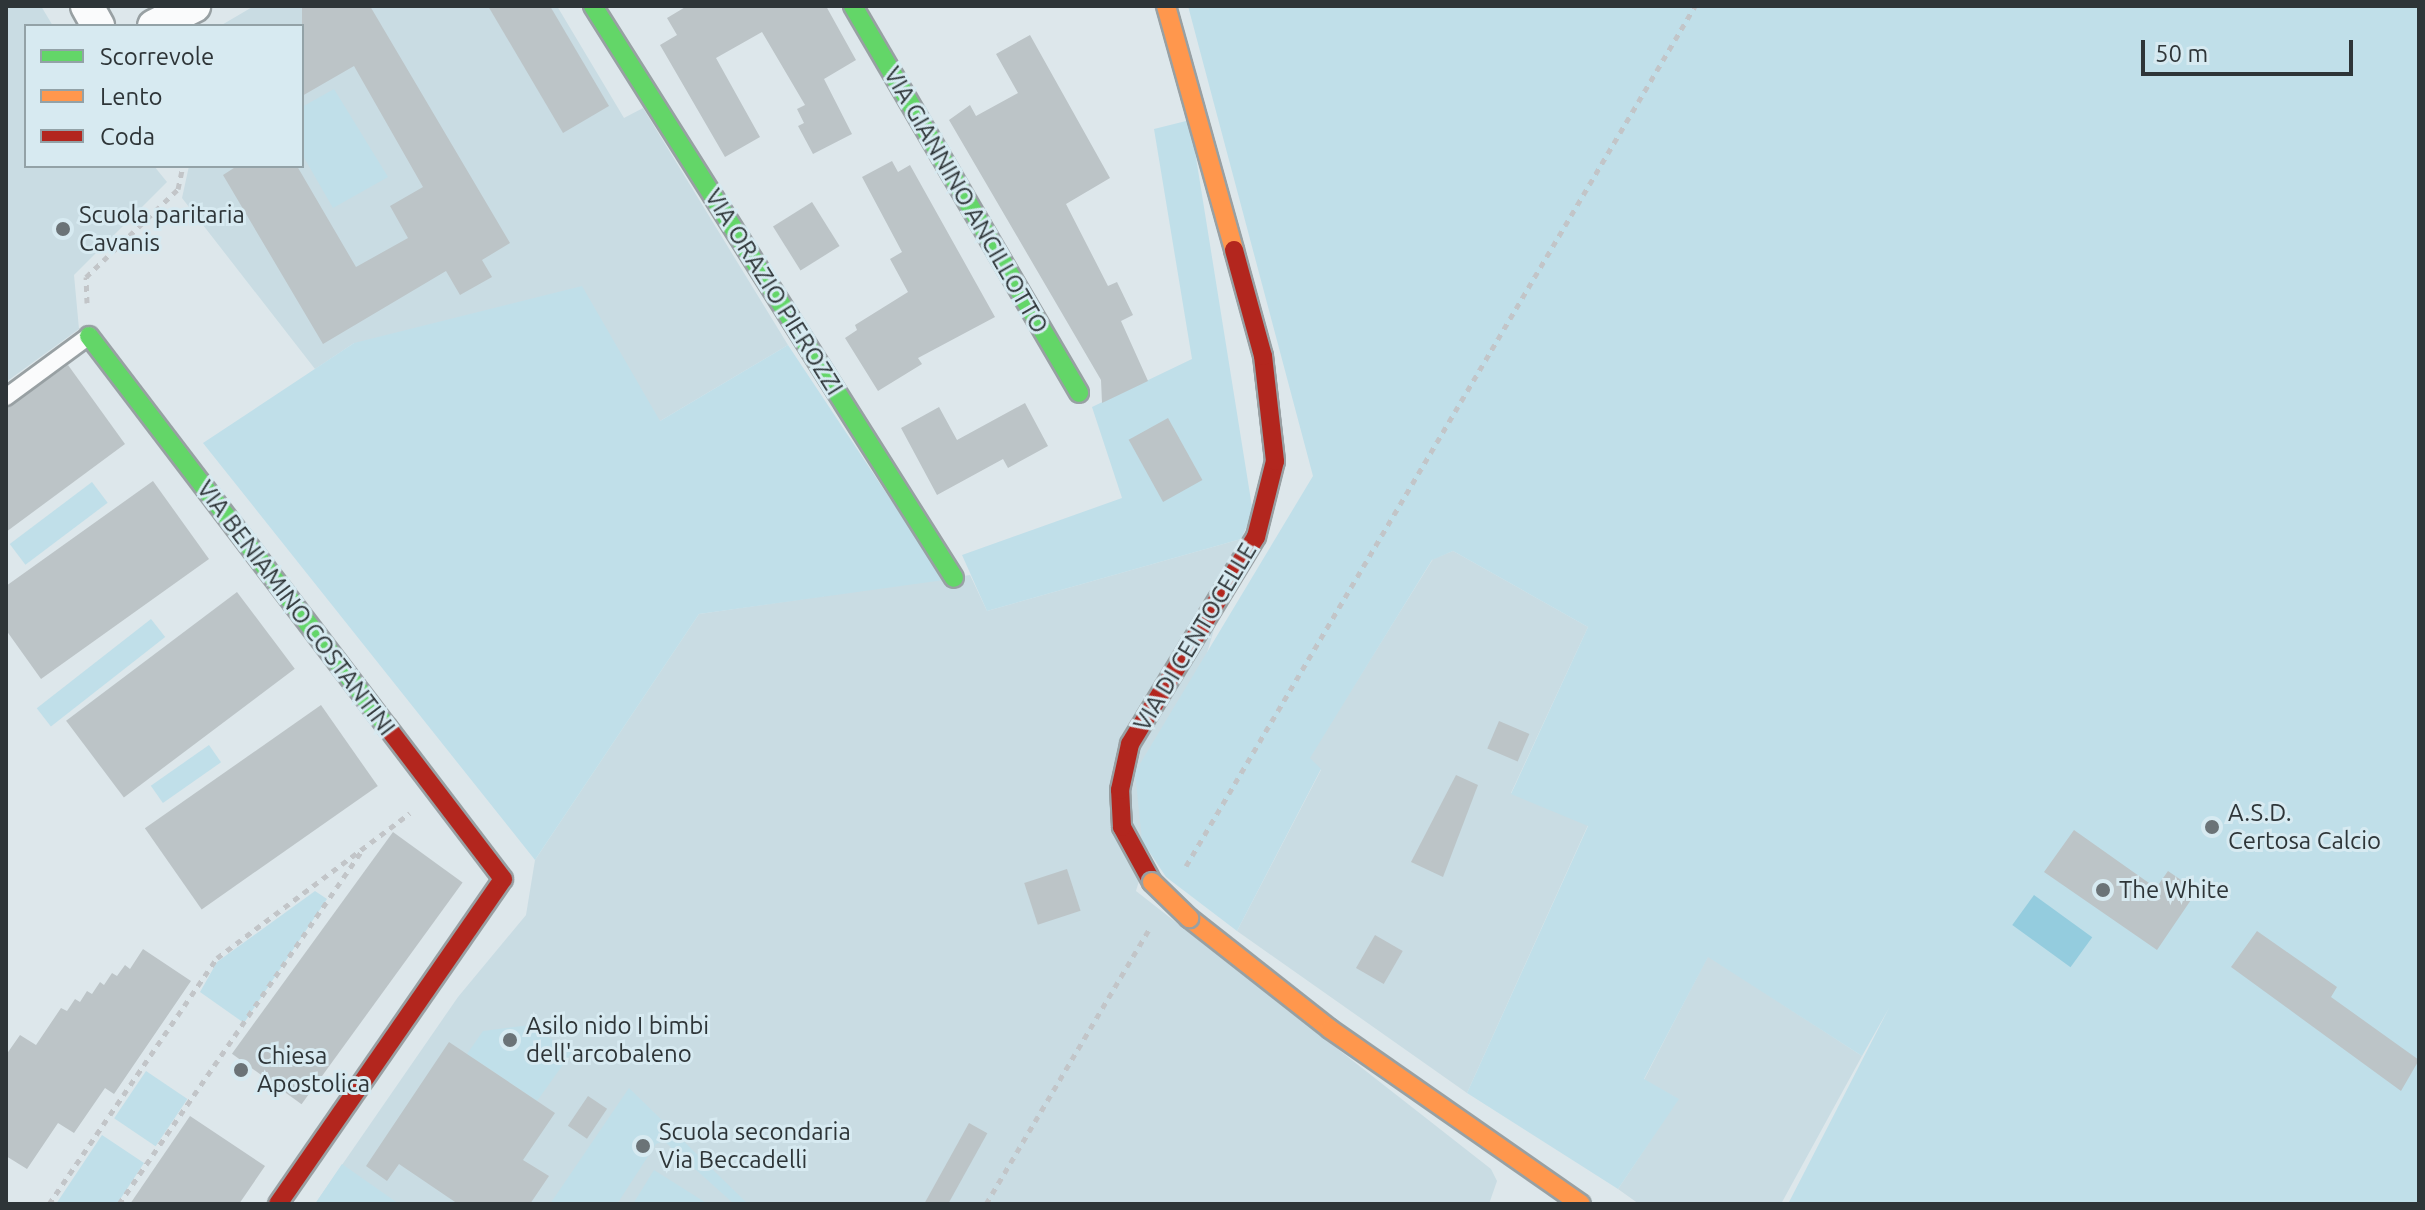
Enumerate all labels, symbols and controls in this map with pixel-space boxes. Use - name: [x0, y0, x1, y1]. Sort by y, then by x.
- legend: [24, 24, 304, 168]
- scale bar: [2145, 24, 2357, 74]
- text: 50 m: [2155, 40, 2208, 67]
- text: Scorrevole: [100, 43, 214, 70]
- street label: VIA GIANNINO ANCILLOTTO: [878, 62, 1054, 338]
- text: Lento: [100, 83, 163, 110]
- text: Coda: [100, 123, 155, 150]
- street label: VIA ORAZIO PIEROZZI: [699, 184, 849, 400]
- place label: Scuola paritaria Cavanis: [79, 201, 245, 257]
- marker: Scuola paritaria Cavanis: [54, 220, 72, 238]
- street label: VIA BENIAMINO COSTANTINI: [191, 475, 401, 741]
- street label: VIA DI CENTOCELLE: [1128, 538, 1262, 736]
- place label: A.S.D. Certosa Calcio: [2228, 799, 2381, 855]
- marker: A.S.D. Certosa Calcio: [2203, 818, 2221, 836]
- place label: The White: [2119, 876, 2229, 904]
- marker: The White: [2094, 881, 2112, 899]
- place label: Asilo nido I bimbi dell'arcobaleno: [526, 1012, 709, 1068]
- marker: Asilo nido I bimbi dell'arcobaleno: [501, 1031, 519, 1049]
- place label: Chiesa Apostolica: [257, 1042, 370, 1098]
- marker: Chiesa Apostolica: [232, 1061, 250, 1079]
- place label: Scuola secondaria Via Beccadelli: [659, 1118, 851, 1174]
- marker: Scuola secondaria Via Beccadelli: [634, 1137, 652, 1155]

